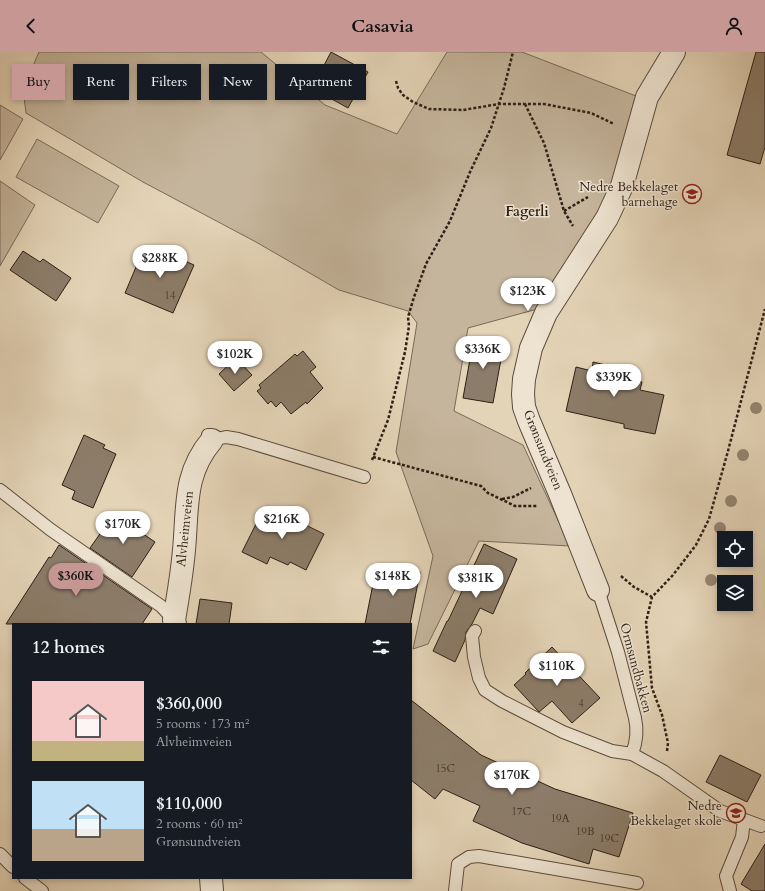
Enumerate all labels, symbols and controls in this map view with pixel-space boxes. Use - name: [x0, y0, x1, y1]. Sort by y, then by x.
- text: Casavia: [351, 14, 414, 39]
- icon: back: [20, 15, 42, 37]
- icon: person: [723, 15, 745, 37]
- chip: Buy: [12, 64, 65, 100]
- chip: Rent: [73, 64, 129, 100]
- chip: Filters: [137, 64, 201, 100]
- chip: New: [209, 64, 267, 100]
- chip: Apartment: [275, 64, 366, 100]
- place label: Nedre Bekkelaget barnehage: [579, 178, 678, 211]
- school or university icon: Nedre Bekkelaget barnehage: [681, 183, 703, 205]
- district label: Fagerli: [505, 202, 549, 221]
- pin: $288K: [132, 245, 188, 279]
- text: $288K: [141, 249, 179, 267]
- pin: $123K: [500, 278, 556, 312]
- text: $123K: [509, 282, 547, 300]
- house number: 14: [164, 288, 176, 303]
- pin: $336K: [455, 336, 511, 370]
- text: $336K: [464, 340, 502, 358]
- pin: $102K: [207, 341, 263, 375]
- text: $102K: [216, 345, 254, 363]
- pin: $339K: [586, 364, 642, 398]
- text: $339K: [595, 368, 633, 386]
- street label: Grønsundveien: [519, 407, 567, 493]
- street label: Alvheimveien: [172, 490, 198, 568]
- pin: $216K: [254, 506, 310, 540]
- text: $216K: [263, 510, 301, 528]
- pin: $170K: [95, 511, 151, 545]
- text: $170K: [104, 515, 142, 533]
- map controls: [717, 531, 753, 611]
- button: locate: [717, 531, 753, 567]
- pin: $360K: [48, 563, 104, 597]
- pin: $148K: [365, 563, 421, 597]
- pin: $381K: [448, 565, 504, 599]
- text: $360K: [57, 567, 95, 585]
- text: $148K: [374, 567, 412, 585]
- text: $381K: [457, 569, 495, 587]
- button: layers: [717, 575, 753, 611]
- street label: Ormsundbakken: [615, 621, 657, 716]
- text: 12 homes: [32, 636, 105, 659]
- icon: filters: [370, 636, 392, 658]
- pin: $110K: [529, 653, 585, 687]
- text: $110K: [538, 657, 576, 675]
- text: $360,000: [156, 692, 222, 715]
- house number: 4: [578, 696, 584, 711]
- icon: home: [64, 697, 112, 745]
- text: 5 rooms · 173 m²: [156, 715, 249, 733]
- text: Alvheimveien: [156, 733, 232, 751]
- house number: 15C: [435, 761, 455, 776]
- pin: $170K: [484, 762, 540, 796]
- text: $170K: [493, 766, 531, 784]
- text: $110,000: [156, 792, 222, 815]
- icon: home: [64, 797, 112, 845]
- place label: Nedre Bekkelaget skole: [630, 797, 722, 830]
- school or university icon: Nedre Bekkelaget skole: [725, 802, 747, 824]
- house number: 17C: [511, 804, 531, 819]
- house number: 19A: [550, 811, 570, 826]
- text: 2 rooms · 60 m²: [156, 815, 243, 833]
- house number: 19B: [576, 824, 594, 839]
- house number: 19C: [599, 831, 619, 846]
- text: Grønsundveien: [156, 833, 241, 851]

